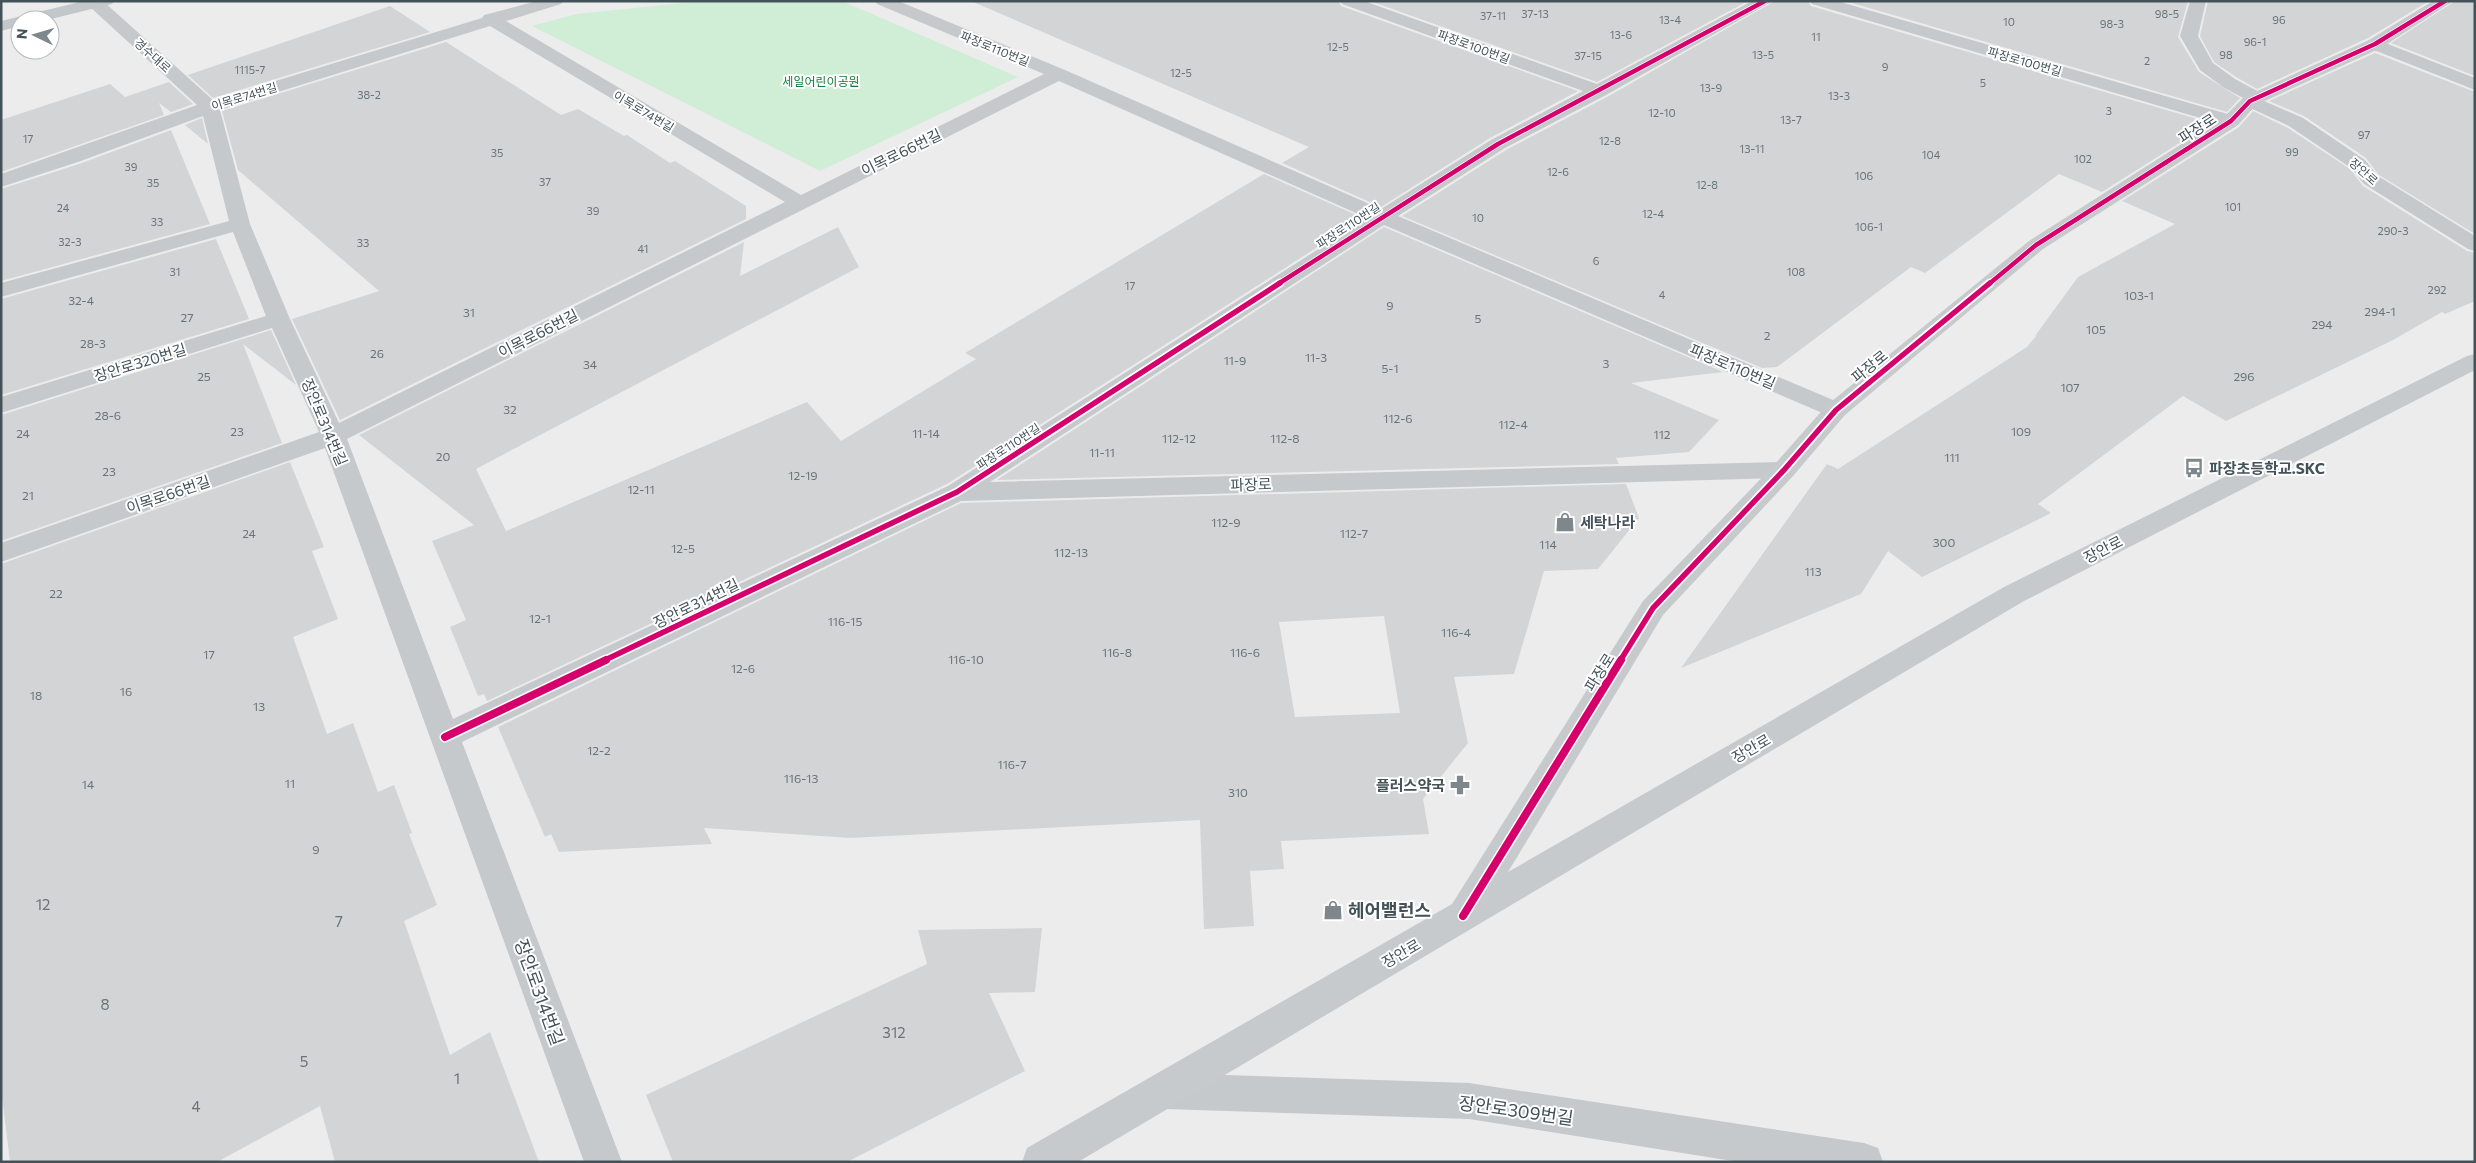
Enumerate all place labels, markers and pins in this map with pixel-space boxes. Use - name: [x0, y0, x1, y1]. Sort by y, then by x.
- bus stop icon: 파장초등학교.SKC: [2183, 457, 2205, 479]
- place label: 파장초등학교.SKC: [2209, 459, 2325, 477]
- shop icon: 세탁나라: [1554, 511, 1576, 533]
- place label: 세탁나라: [1580, 513, 1635, 531]
- pharmacy icon: 플러스약국: [1449, 774, 1471, 796]
- place label: 플러스약국: [1376, 776, 1445, 794]
- shop icon: 헤어밸런스: [1322, 899, 1344, 921]
- place label: 헤어밸런스: [1348, 899, 1431, 921]

